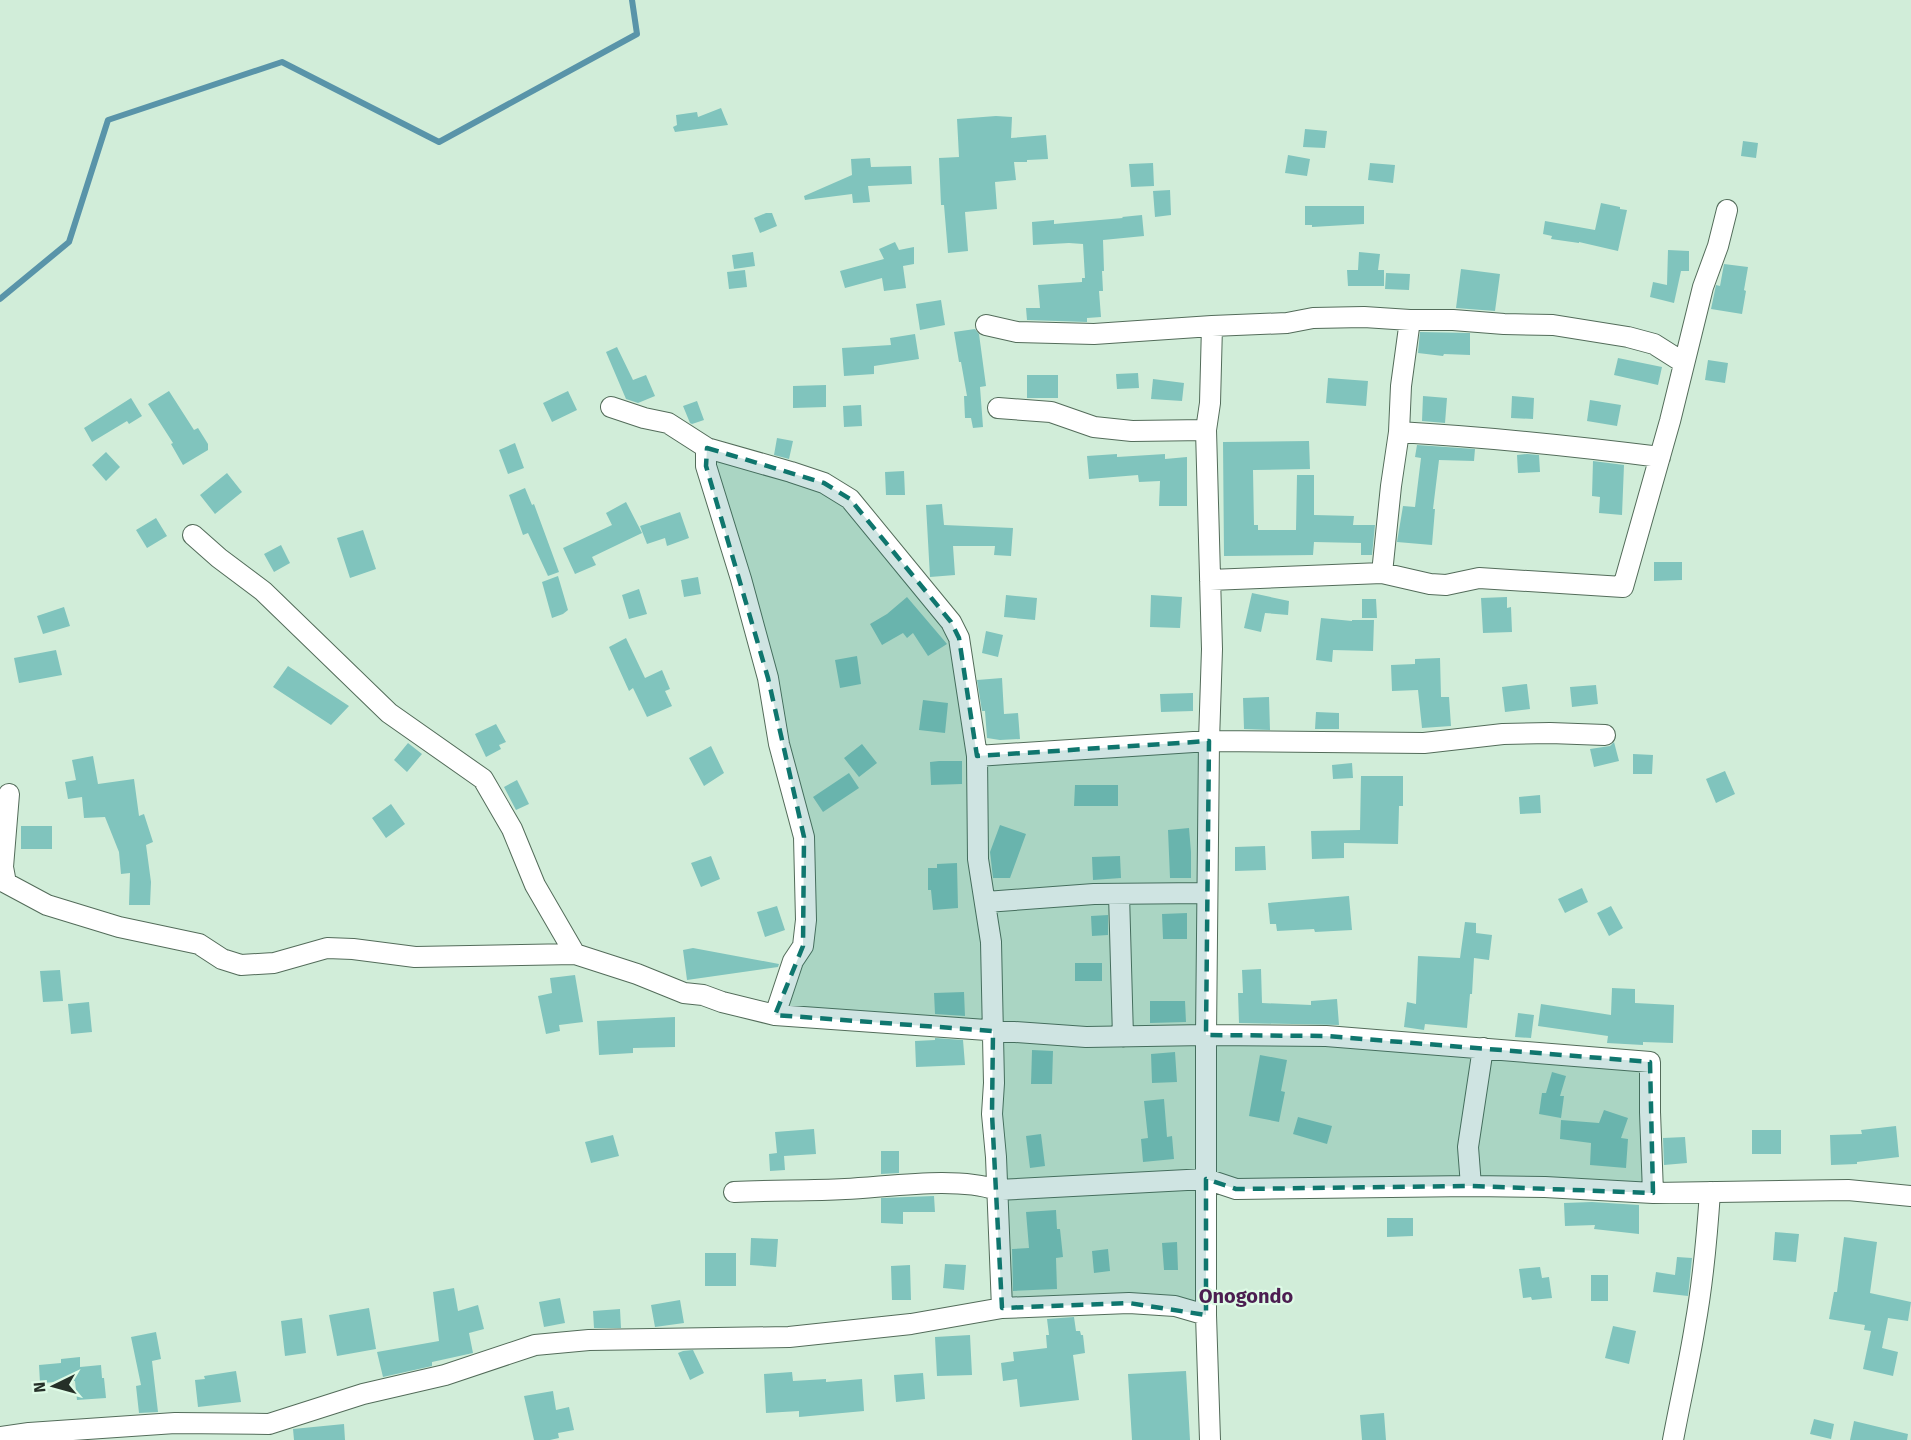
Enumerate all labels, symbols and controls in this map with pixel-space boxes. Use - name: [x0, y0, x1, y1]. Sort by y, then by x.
- district label: Onogondo: [1199, 1284, 1294, 1308]
- north arrow: [24, 1356, 84, 1416]
- text: N: [30, 1381, 49, 1393]

